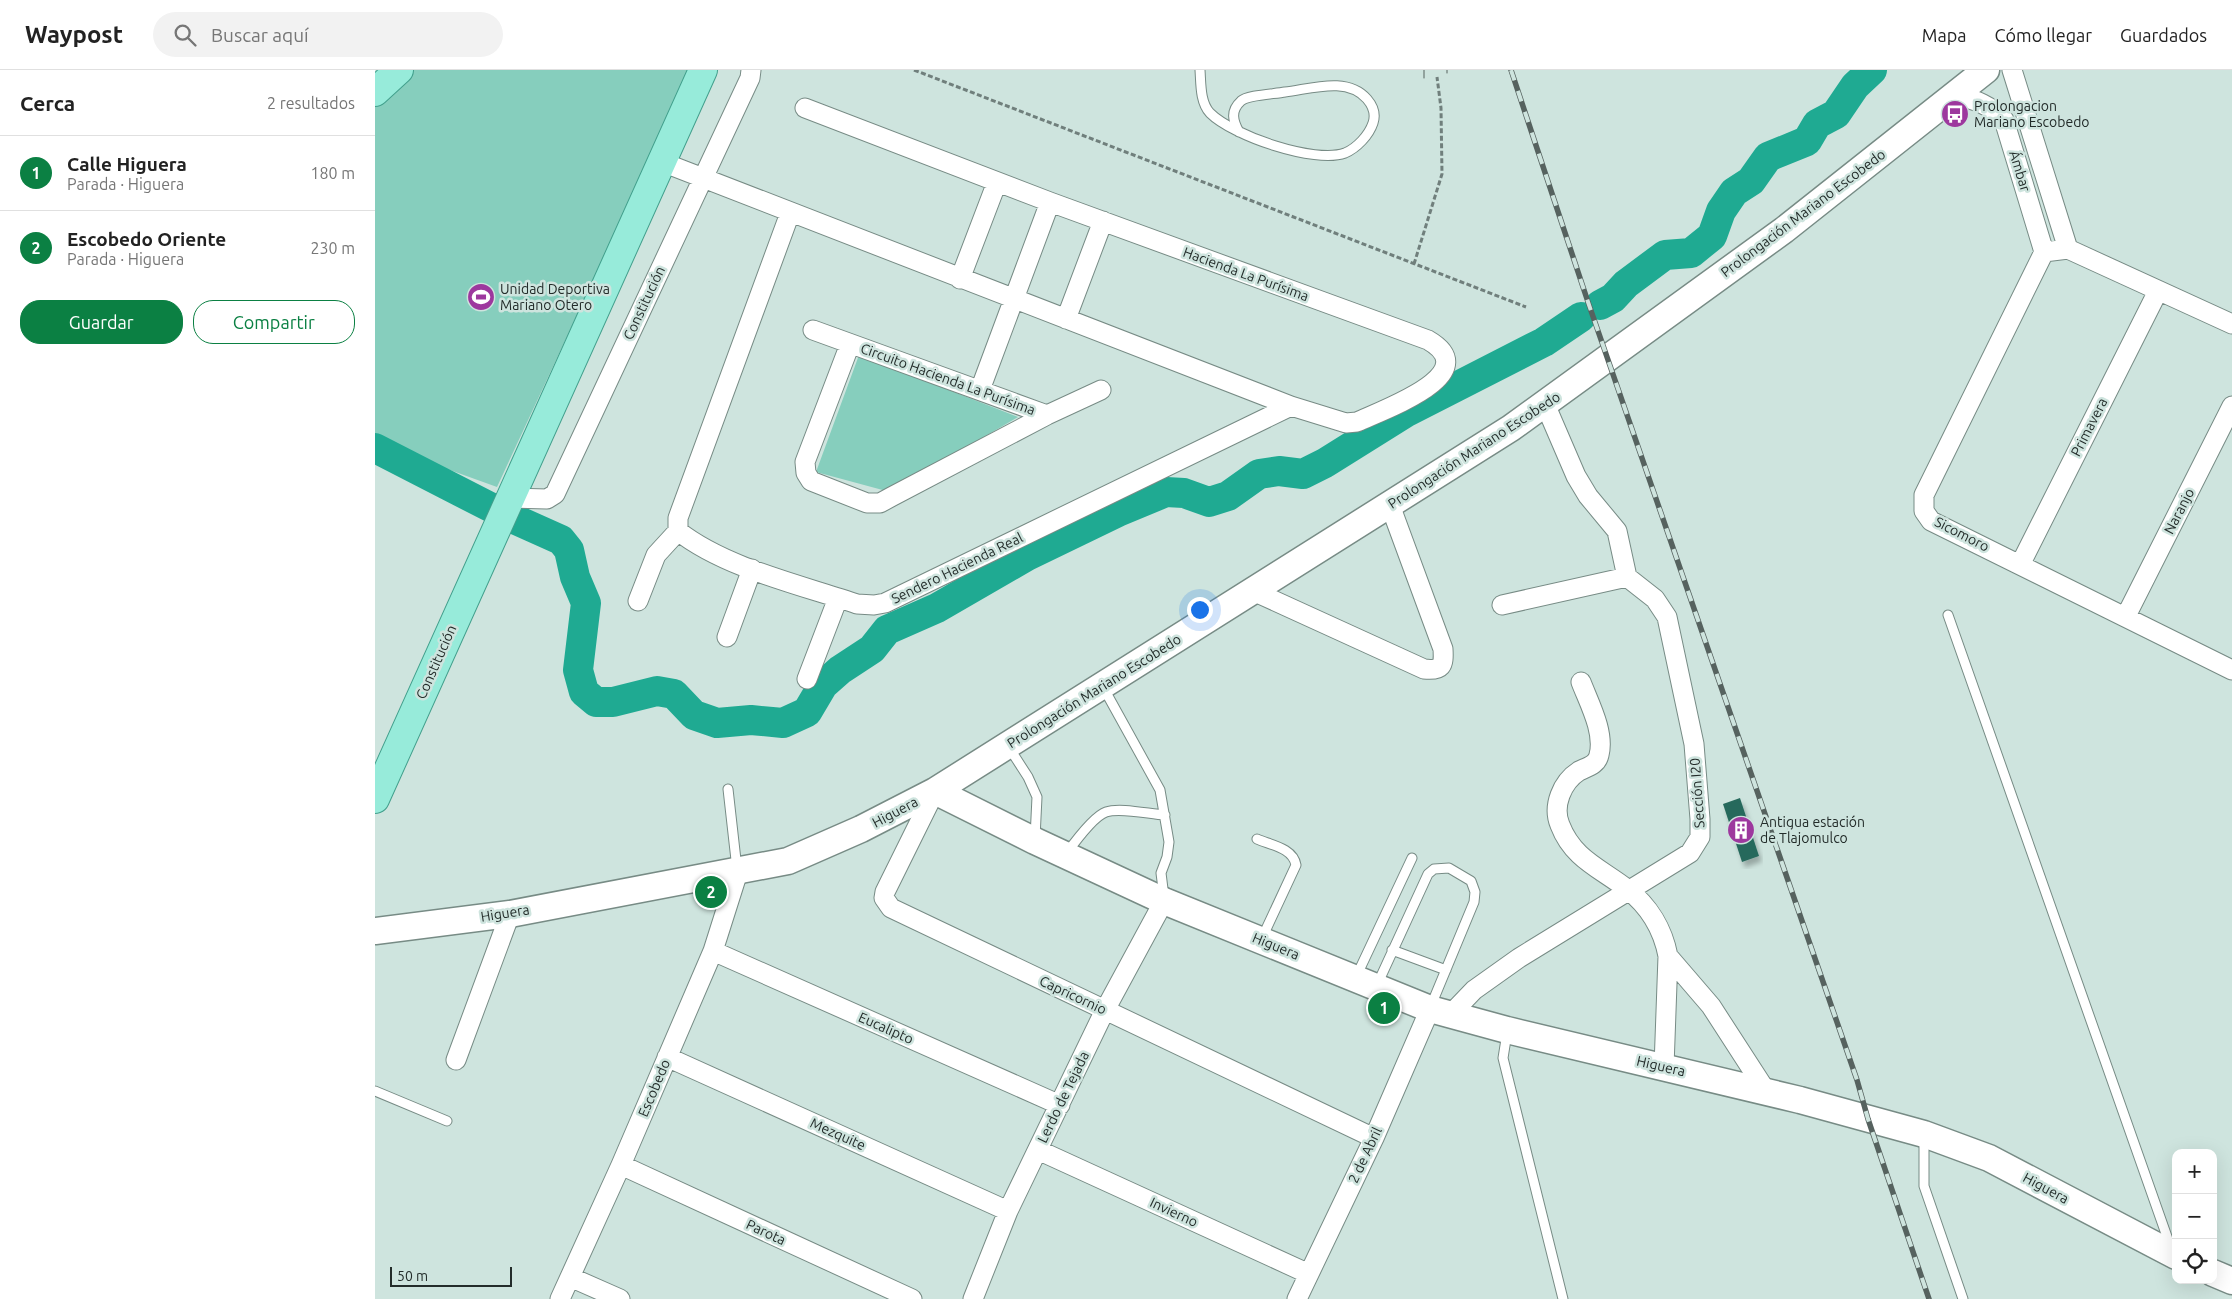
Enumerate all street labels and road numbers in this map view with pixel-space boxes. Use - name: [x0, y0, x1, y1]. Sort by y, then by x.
- street label: Prolongación Mariano Escobedo: [1718, 146, 1888, 280]
- street label: Ámbar: [2006, 148, 2035, 194]
- street label: Hacienda La Purísima: [1181, 244, 1311, 304]
- street label: Constitución: [620, 264, 668, 342]
- street label: Circuito Hacienda La Purísima: [859, 340, 1037, 418]
- street label: Prolongación Mariano Escobedo: [1385, 388, 1563, 512]
- street label: Primavera: [2067, 395, 2111, 459]
- street label: Naranjo: [2161, 485, 2197, 537]
- street label: Sicomoro: [1932, 513, 1992, 555]
- street label: Sendero Hacienda Real: [889, 529, 1026, 607]
- street label: Constitución: [413, 623, 459, 701]
- street label: Prolongación Mariano Escobedo: [1004, 631, 1184, 751]
- street label: Sección I20: [1687, 757, 1707, 829]
- street label: Higuera: [869, 793, 921, 831]
- street label: Higuera: [479, 901, 531, 925]
- street label: Higuera: [1250, 929, 1302, 963]
- street label: Capricornio: [1037, 972, 1109, 1018]
- street label: Eucalipto: [856, 1009, 916, 1047]
- street label: Lerdo de Tejada: [1034, 1049, 1092, 1145]
- street label: Higuera: [1635, 1053, 1687, 1079]
- street label: Escobedo: [635, 1057, 673, 1119]
- street label: Mezquite: [808, 1115, 868, 1153]
- street label: 2 de Abril: [1345, 1124, 1385, 1186]
- street label: Higuera: [2020, 1169, 2072, 1207]
- street label: Invierno: [1148, 1194, 1200, 1230]
- street label: Parota: [744, 1216, 788, 1248]

